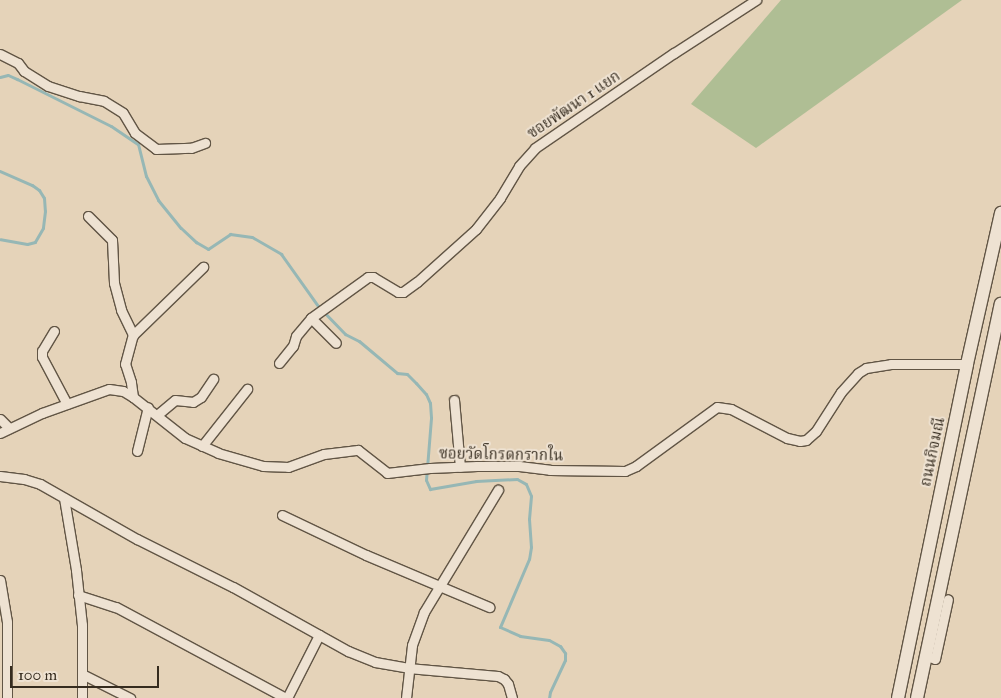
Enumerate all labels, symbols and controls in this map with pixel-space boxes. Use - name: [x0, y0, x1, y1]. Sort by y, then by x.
- street label: ซอยพัฒนา 1 แยก: [524, 67, 624, 143]
- street label: ถนนกิจมณี: [917, 416, 949, 488]
- street label: ซอยวัดโกรดกรากใน: [439, 445, 563, 465]
- scale bar: [12, 656, 161, 688]
- text: 100 m: [18, 666, 57, 684]

